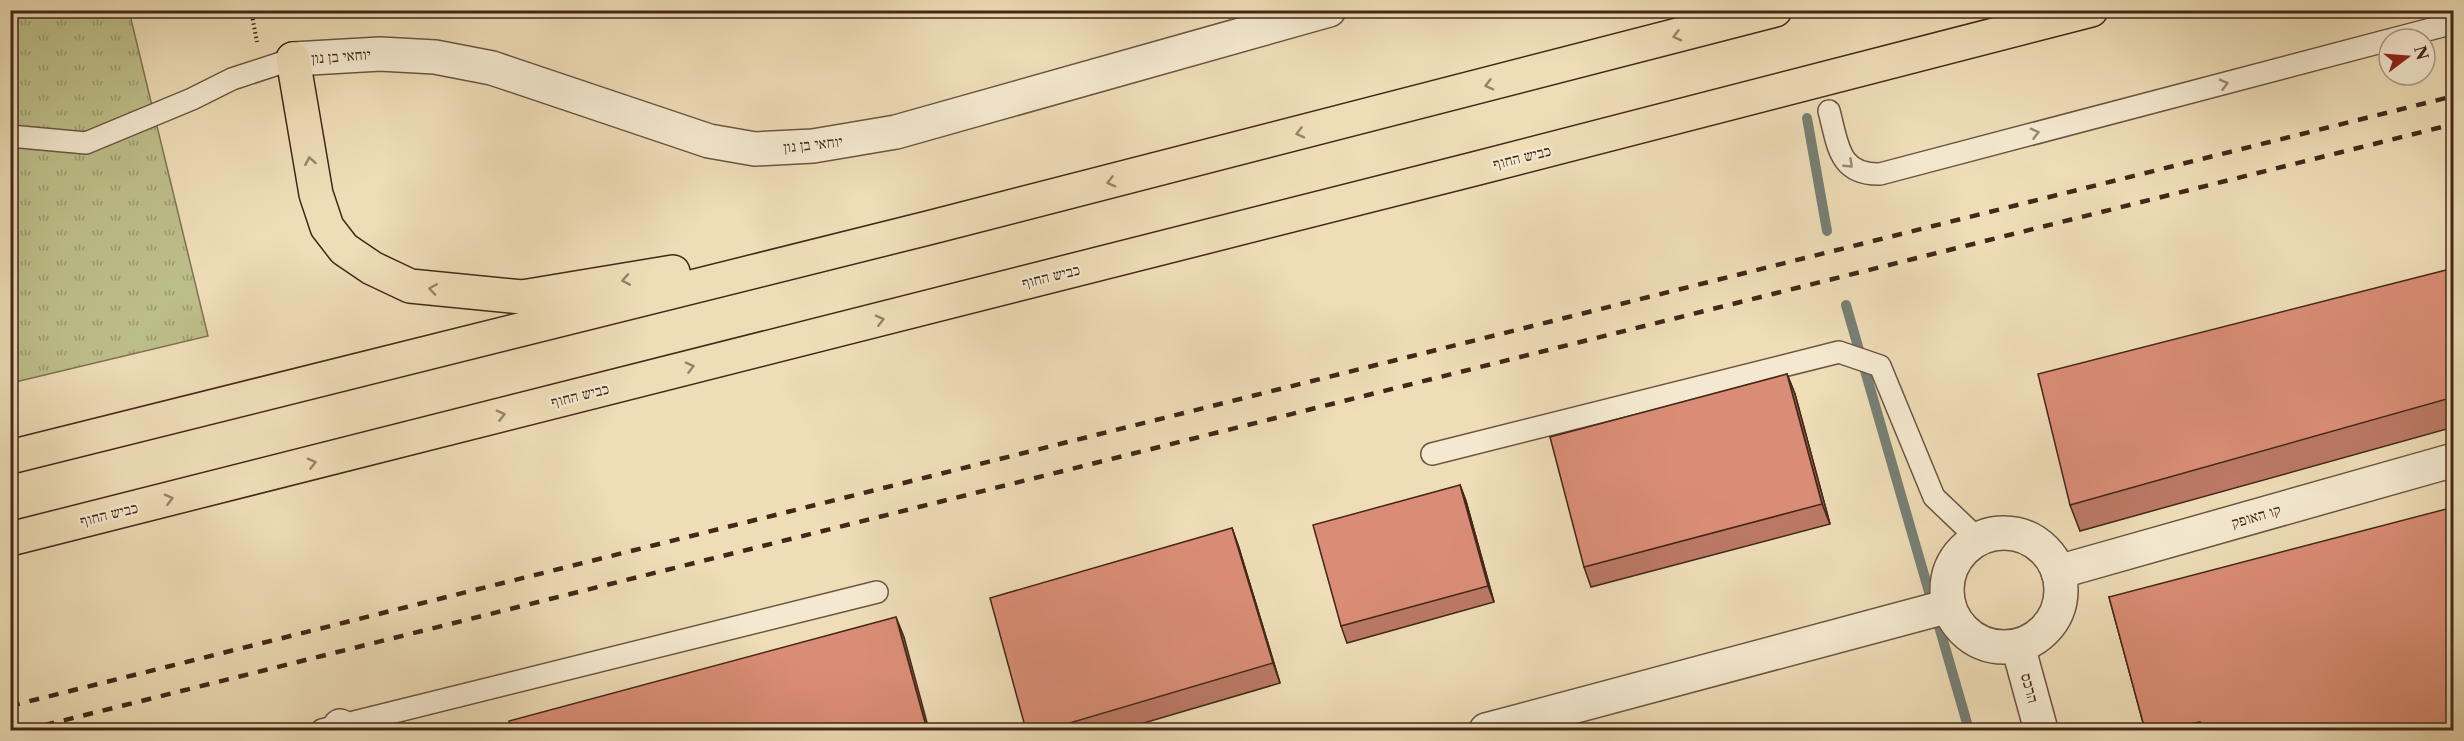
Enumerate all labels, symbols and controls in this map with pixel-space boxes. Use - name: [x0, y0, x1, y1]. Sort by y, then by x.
- north arrow: [2377, 27, 2437, 87]
- one-way arrow: [1673, 28, 1683, 41]
- text: N: [2410, 43, 2433, 62]
- street label: יוחאי בן נון: [311, 44, 371, 68]
- one-way arrow: [1484, 77, 1494, 90]
- one-way arrow: [2219, 78, 2229, 91]
- one-way arrow: [1295, 126, 1305, 139]
- one-way arrow: [2030, 128, 2040, 141]
- street label: יוחאי בן נון: [782, 131, 844, 157]
- street label: כביש החוף: [1491, 141, 1553, 173]
- one-way arrow: [305, 156, 317, 166]
- one-way arrow: [1843, 157, 1853, 168]
- one-way arrow: [1106, 174, 1116, 187]
- street label: כביש החוף: [1020, 260, 1082, 292]
- one-way arrow: [622, 273, 631, 285]
- one-way arrow: [429, 283, 438, 295]
- one-way arrow: [874, 314, 884, 327]
- one-way arrow: [685, 362, 695, 375]
- street label: כביש החוף: [549, 379, 611, 411]
- one-way arrow: [496, 409, 506, 422]
- one-way arrow: [307, 457, 317, 470]
- one-way arrow: [164, 493, 174, 506]
- street label: כביש החוף: [78, 498, 140, 530]
- street label: קו האופק: [2229, 500, 2283, 532]
- street label: הרכס: [2017, 671, 2043, 705]

